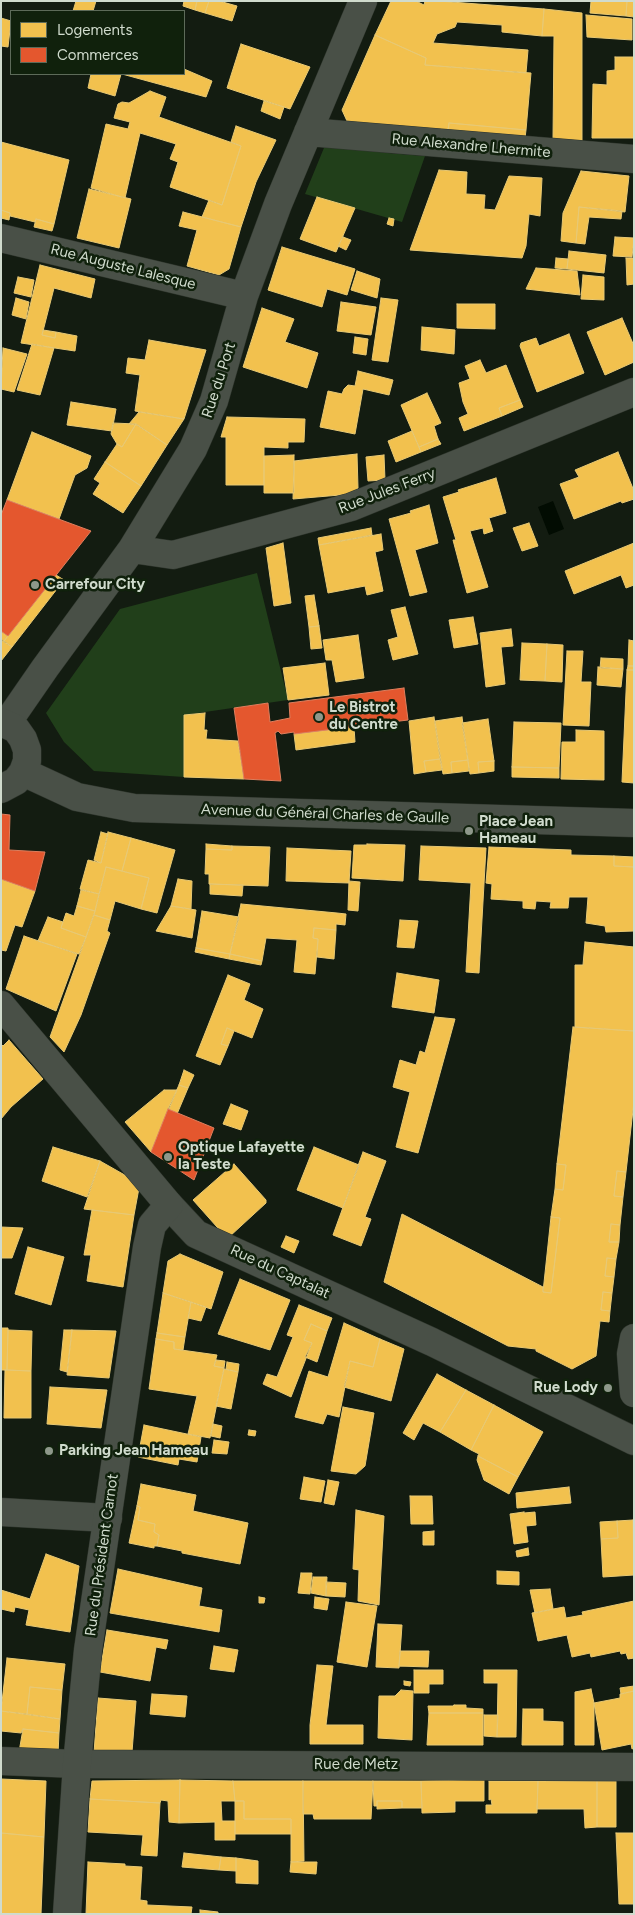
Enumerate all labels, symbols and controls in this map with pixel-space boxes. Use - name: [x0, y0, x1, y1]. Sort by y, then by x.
- legend: [10, 10, 185, 75]
- text: Logements: [57, 21, 132, 39]
- text: Commerces: [57, 46, 139, 64]
- street label: Rue Alexandre Lhermite: [391, 130, 551, 162]
- street label: Rue Auguste Lalesque: [49, 240, 197, 294]
- street label: Rue du Port: [198, 340, 240, 420]
- street label: Rue Jules Ferry: [336, 464, 438, 518]
- place label: Carrefour City: [45, 576, 145, 594]
- marker: Carrefour City: [29, 579, 41, 591]
- place label: Le Bistrot du Centre: [329, 699, 398, 734]
- marker: Le Bistrot du Centre: [313, 711, 325, 723]
- street label: Avenue du Général Charles de Gaulle: [201, 801, 449, 827]
- place label: Place Jean Hameau: [479, 813, 553, 848]
- marker: Place Jean Hameau: [463, 825, 475, 837]
- place label: Optique Lafayette la Teste: [178, 1139, 305, 1174]
- marker: Optique Lafayette la Teste: [162, 1151, 174, 1163]
- street label: Rue du Captalat: [227, 1241, 333, 1303]
- place label: Rue Lody: [534, 1379, 598, 1397]
- marker: Rue Lody: [602, 1382, 614, 1394]
- place label: Parking Jean Hameau: [59, 1442, 209, 1460]
- marker: Parking Jean Hameau: [43, 1445, 55, 1457]
- street label: Rue du Président Carnot: [82, 1473, 122, 1637]
- street label: Rue de Metz: [314, 1756, 398, 1774]

